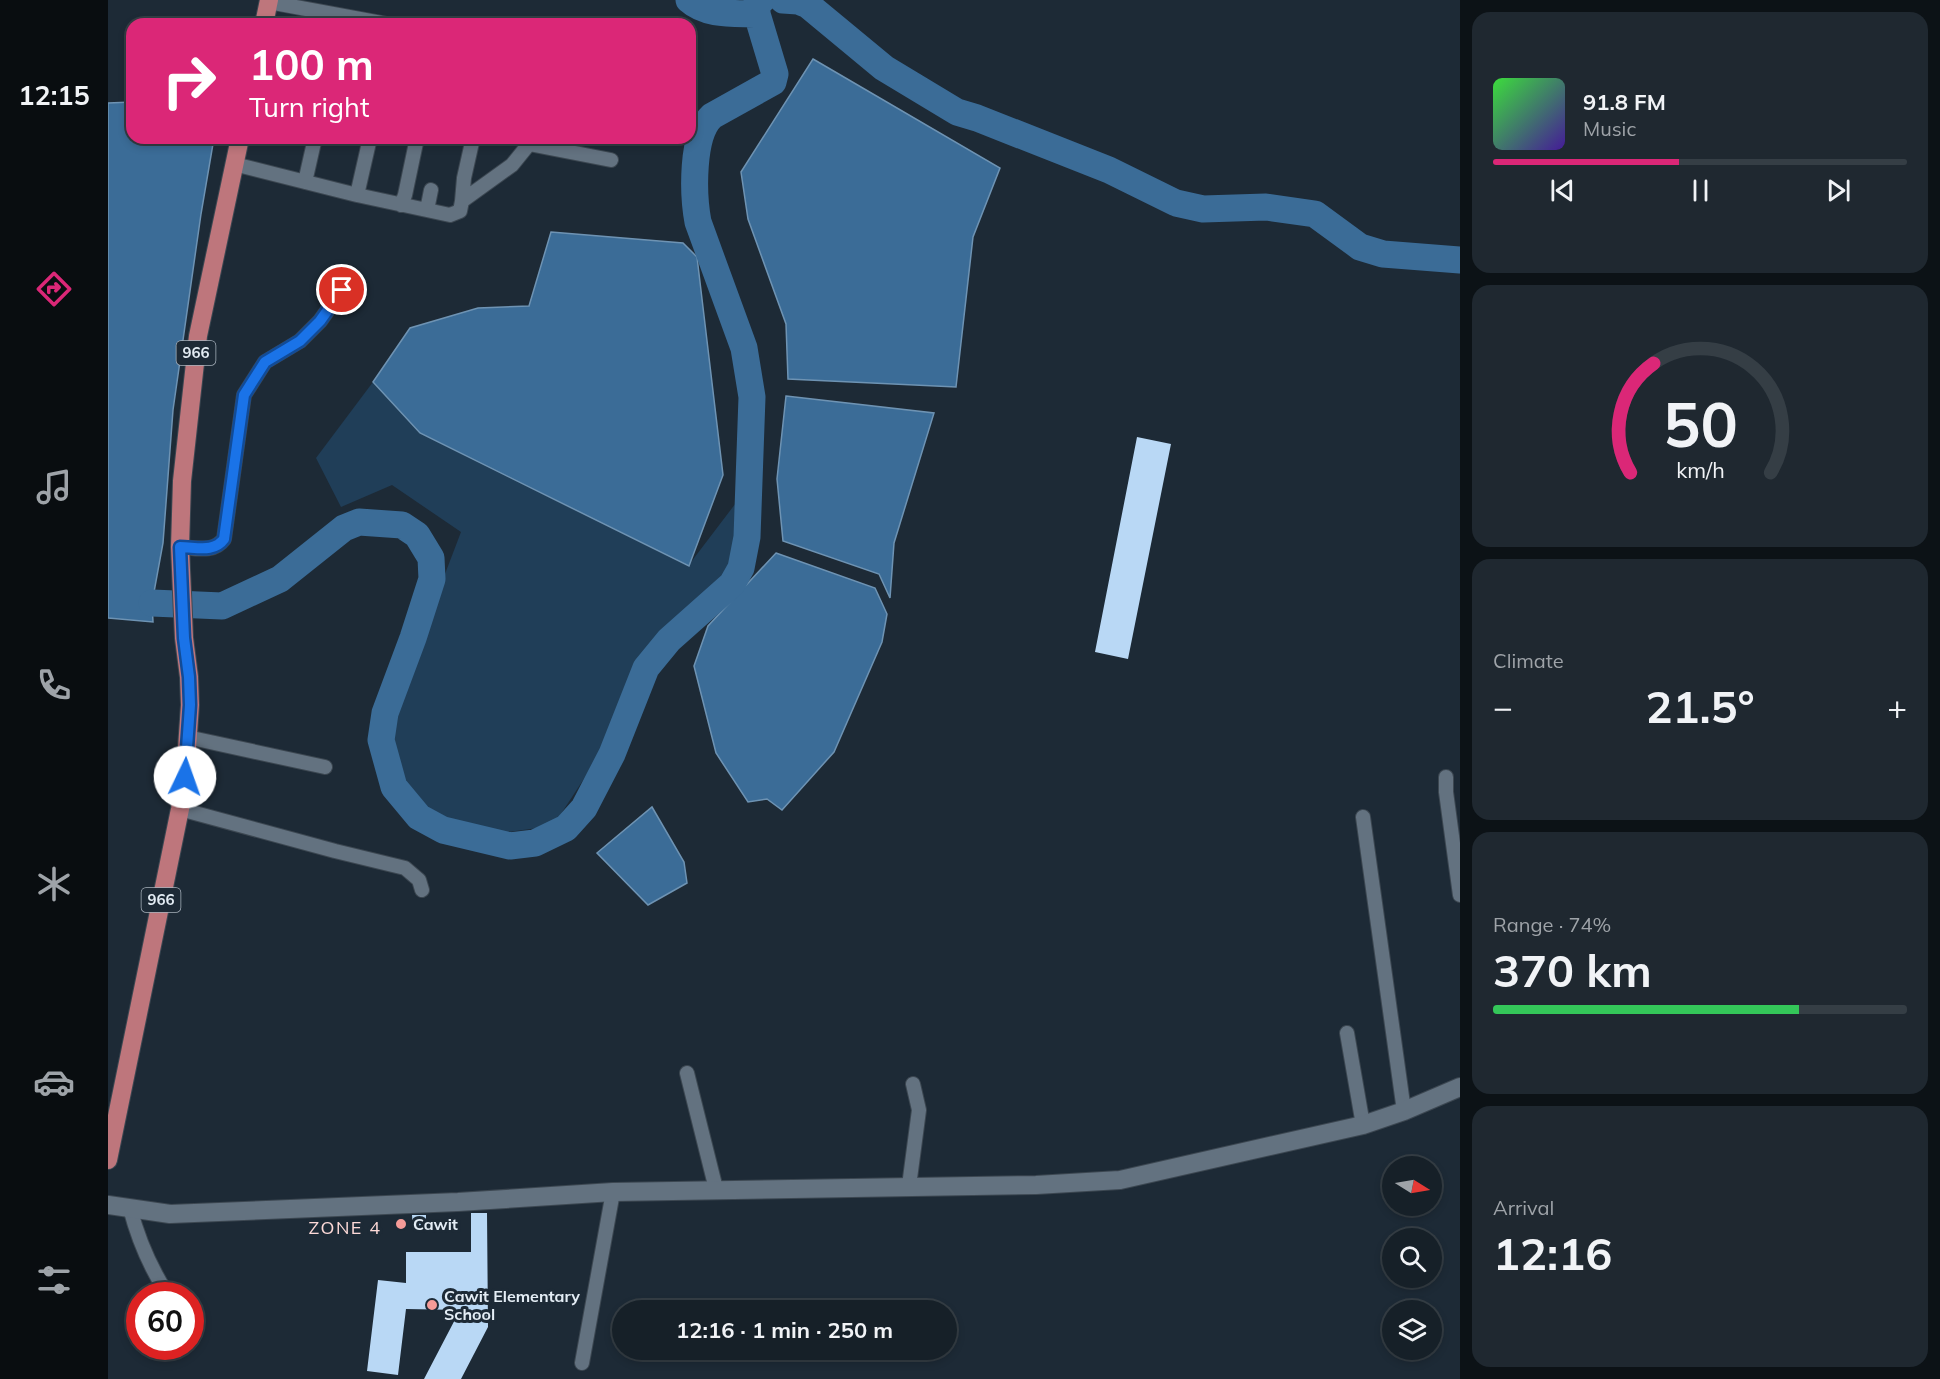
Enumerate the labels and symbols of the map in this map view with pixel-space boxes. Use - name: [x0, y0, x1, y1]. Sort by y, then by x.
- pin: [316, 264, 367, 315]
- road number: 966: [176, 341, 215, 365]
- position arrow: [153, 745, 217, 809]
- road number: 966: [142, 888, 180, 912]
- north arrow: [1382, 1156, 1442, 1216]
- place label: Cawit: [413, 1214, 458, 1234]
- district label: ZONE 4: [309, 1216, 381, 1239]
- marker: Cawit: [394, 1217, 408, 1231]
- speed limit sign: 60: [126, 1282, 204, 1360]
- place label: Cawit Elementary School: [444, 1286, 580, 1324]
- marker: Cawit Elementary School: [425, 1298, 439, 1312]

